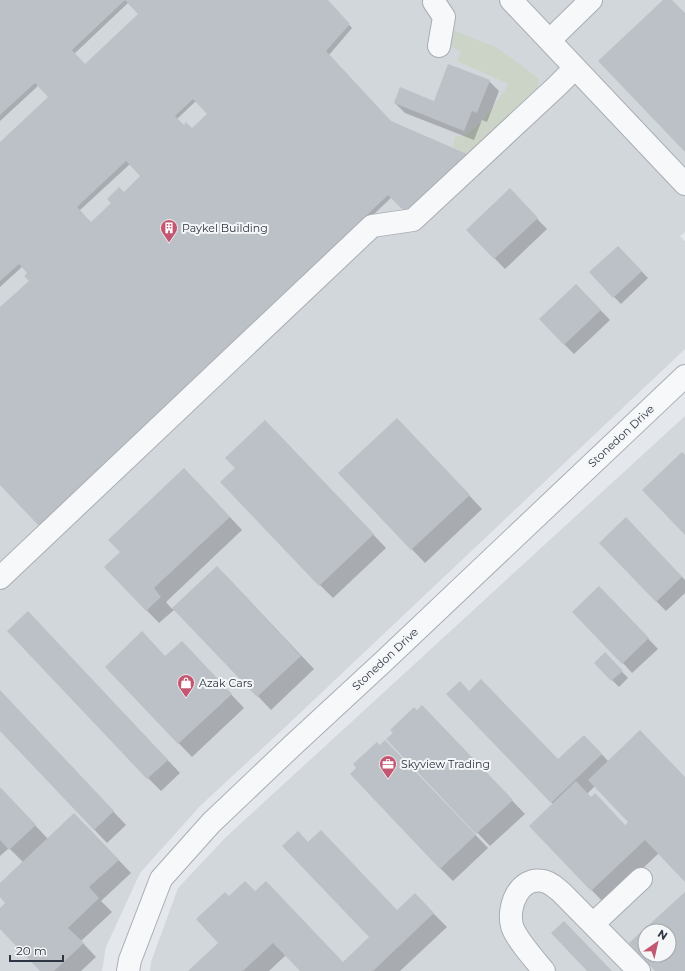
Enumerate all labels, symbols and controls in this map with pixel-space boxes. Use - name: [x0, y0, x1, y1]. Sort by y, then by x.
- building icon: Paykel Building: [159, 218, 179, 243]
- place label: Paykel Building: [182, 221, 268, 235]
- street label: Stonedon Drive: [585, 401, 657, 470]
- street label: Stonedon Drive: [349, 624, 421, 693]
- shop icon: Azak Cars: [176, 673, 196, 698]
- place label: Azak Cars: [199, 676, 253, 690]
- office icon: Skyview Trading: [378, 754, 398, 779]
- place label: Skyview Trading: [401, 757, 490, 771]
- north arrow: [637, 923, 677, 963]
- text: N: [655, 926, 670, 943]
- scale bar: [10, 937, 63, 963]
- text: 20 m: [16, 943, 47, 958]

